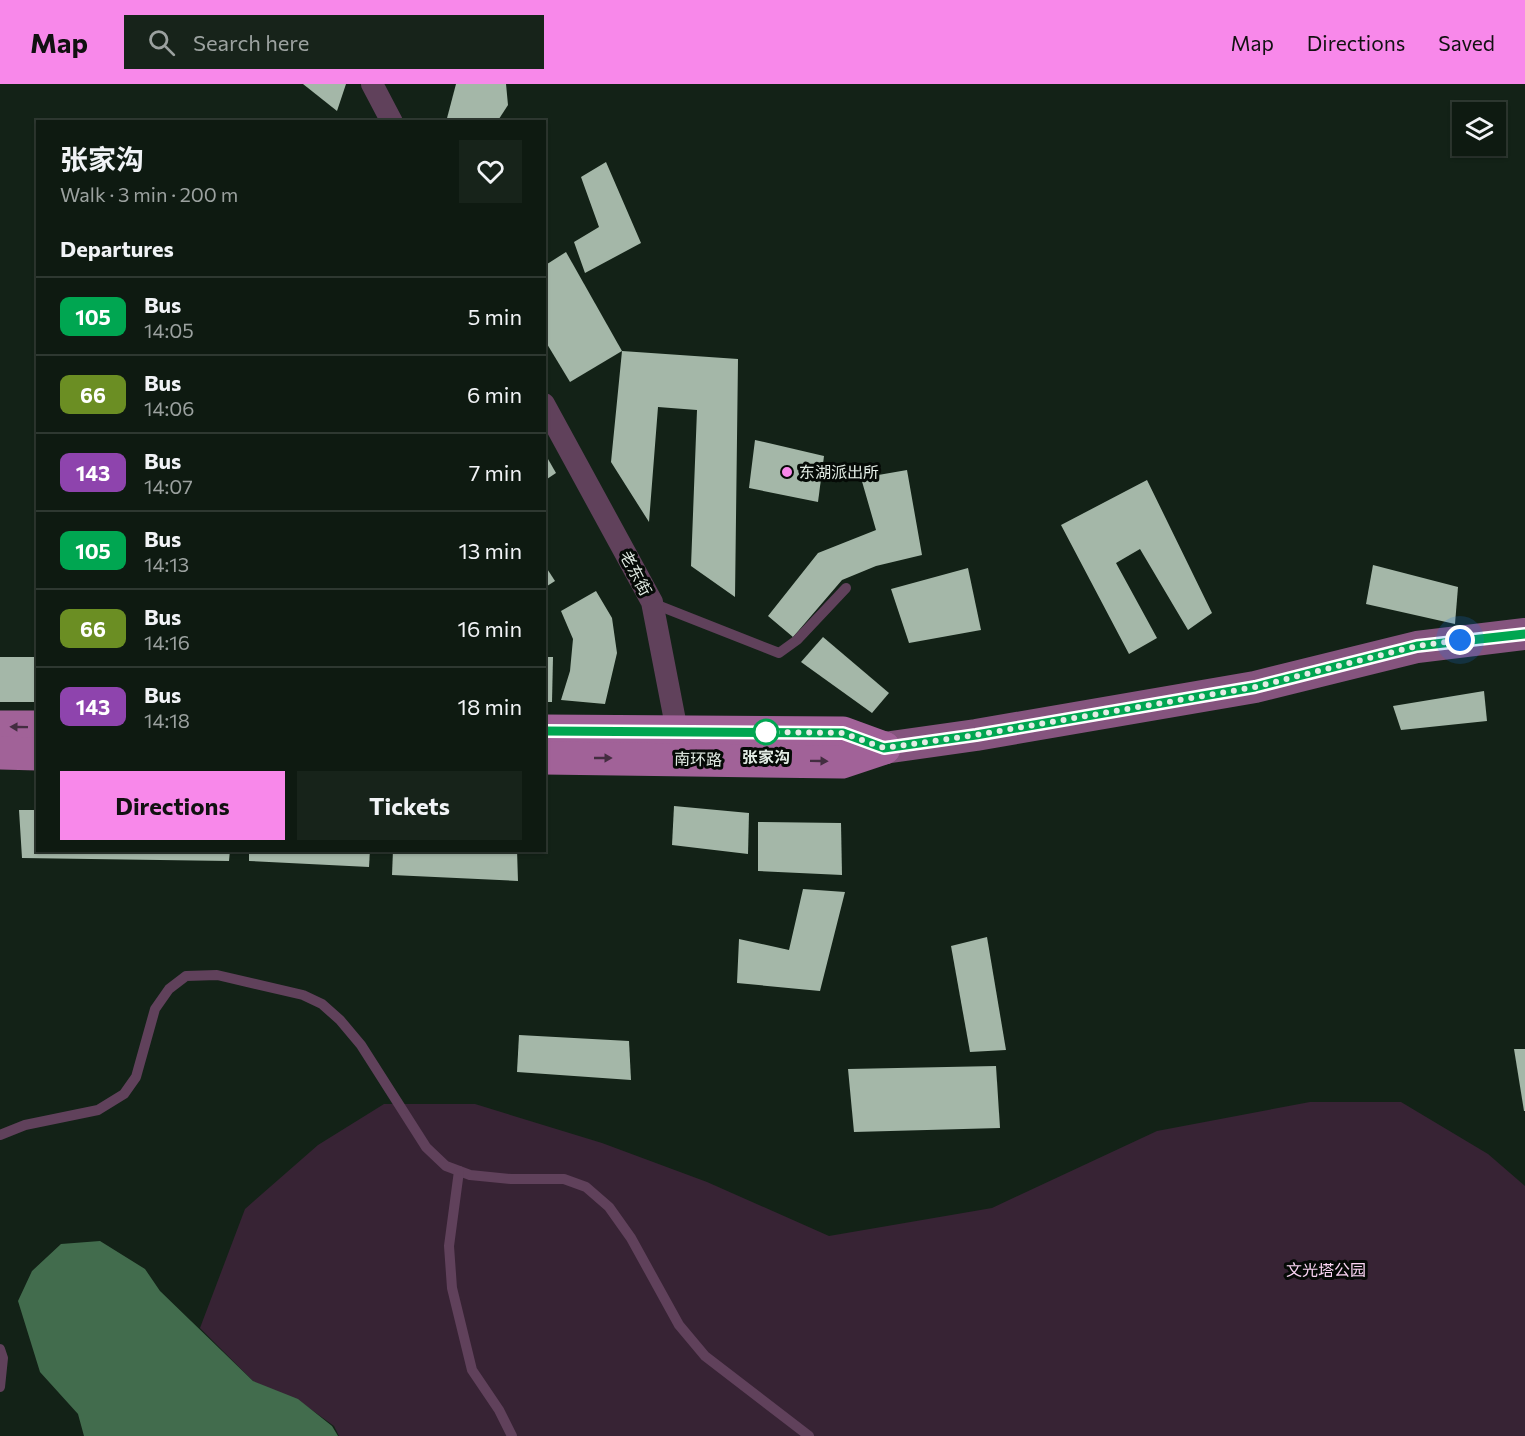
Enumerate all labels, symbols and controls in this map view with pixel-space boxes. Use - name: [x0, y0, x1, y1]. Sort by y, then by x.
- search box: [124, 15, 544, 69]
- text: Map: [30, 25, 88, 59]
- icon: search: [145, 26, 178, 59]
- text: Search here: [193, 29, 309, 56]
- text: Map: [1231, 30, 1274, 55]
- text: Directions: [1307, 30, 1405, 55]
- text: Saved: [1438, 30, 1495, 55]
- map controls: [1452, 102, 1506, 156]
- button: layers: [1452, 102, 1506, 156]
- button: heart: [459, 140, 522, 203]
- text: 张家沟: [60, 142, 144, 176]
- text: Walk · 3 min · 200 m: [60, 182, 238, 206]
- text: Departures: [60, 235, 174, 262]
- text: Bus: [144, 291, 181, 318]
- text: 5 min: [468, 303, 522, 330]
- text: 105: [75, 304, 111, 329]
- text: 14:05: [144, 318, 194, 342]
- text: Bus: [144, 369, 181, 396]
- text: 6 min: [467, 381, 522, 408]
- text: 66: [80, 382, 106, 407]
- text: 14:06: [144, 396, 194, 420]
- text: Bus: [144, 447, 181, 474]
- text: 7 min: [469, 459, 522, 486]
- text: 143: [76, 460, 110, 485]
- place label: 东湖派出所: [799, 462, 879, 481]
- marker: 东湖派出所: [780, 465, 794, 479]
- text: 14:07: [144, 474, 193, 498]
- text: Bus: [144, 525, 181, 552]
- text: 13 min: [458, 537, 522, 564]
- text: 105: [75, 538, 111, 563]
- street label: 老东街: [617, 547, 656, 598]
- text: 14:13: [144, 552, 189, 576]
- text: Bus: [144, 603, 181, 630]
- text: 16 min: [458, 615, 522, 642]
- text: 66: [80, 616, 106, 641]
- your location: [1445, 625, 1475, 655]
- text: 14:16: [144, 630, 190, 654]
- text: Bus: [144, 681, 181, 708]
- text: 18 min: [458, 693, 522, 720]
- text: 143: [76, 694, 110, 719]
- text: 14:18: [144, 708, 190, 732]
- marker: 张家沟: [753, 719, 779, 745]
- one-way arrow: [9, 722, 28, 732]
- place label: 张家沟: [742, 747, 790, 766]
- street label: 南环路: [674, 749, 722, 768]
- one-way arrow: [593, 753, 612, 763]
- one-way arrow: [809, 756, 828, 766]
- button: Directions: [60, 771, 285, 840]
- button: Tickets: [297, 771, 522, 840]
- park label: 文光塔公园: [1286, 1260, 1366, 1279]

